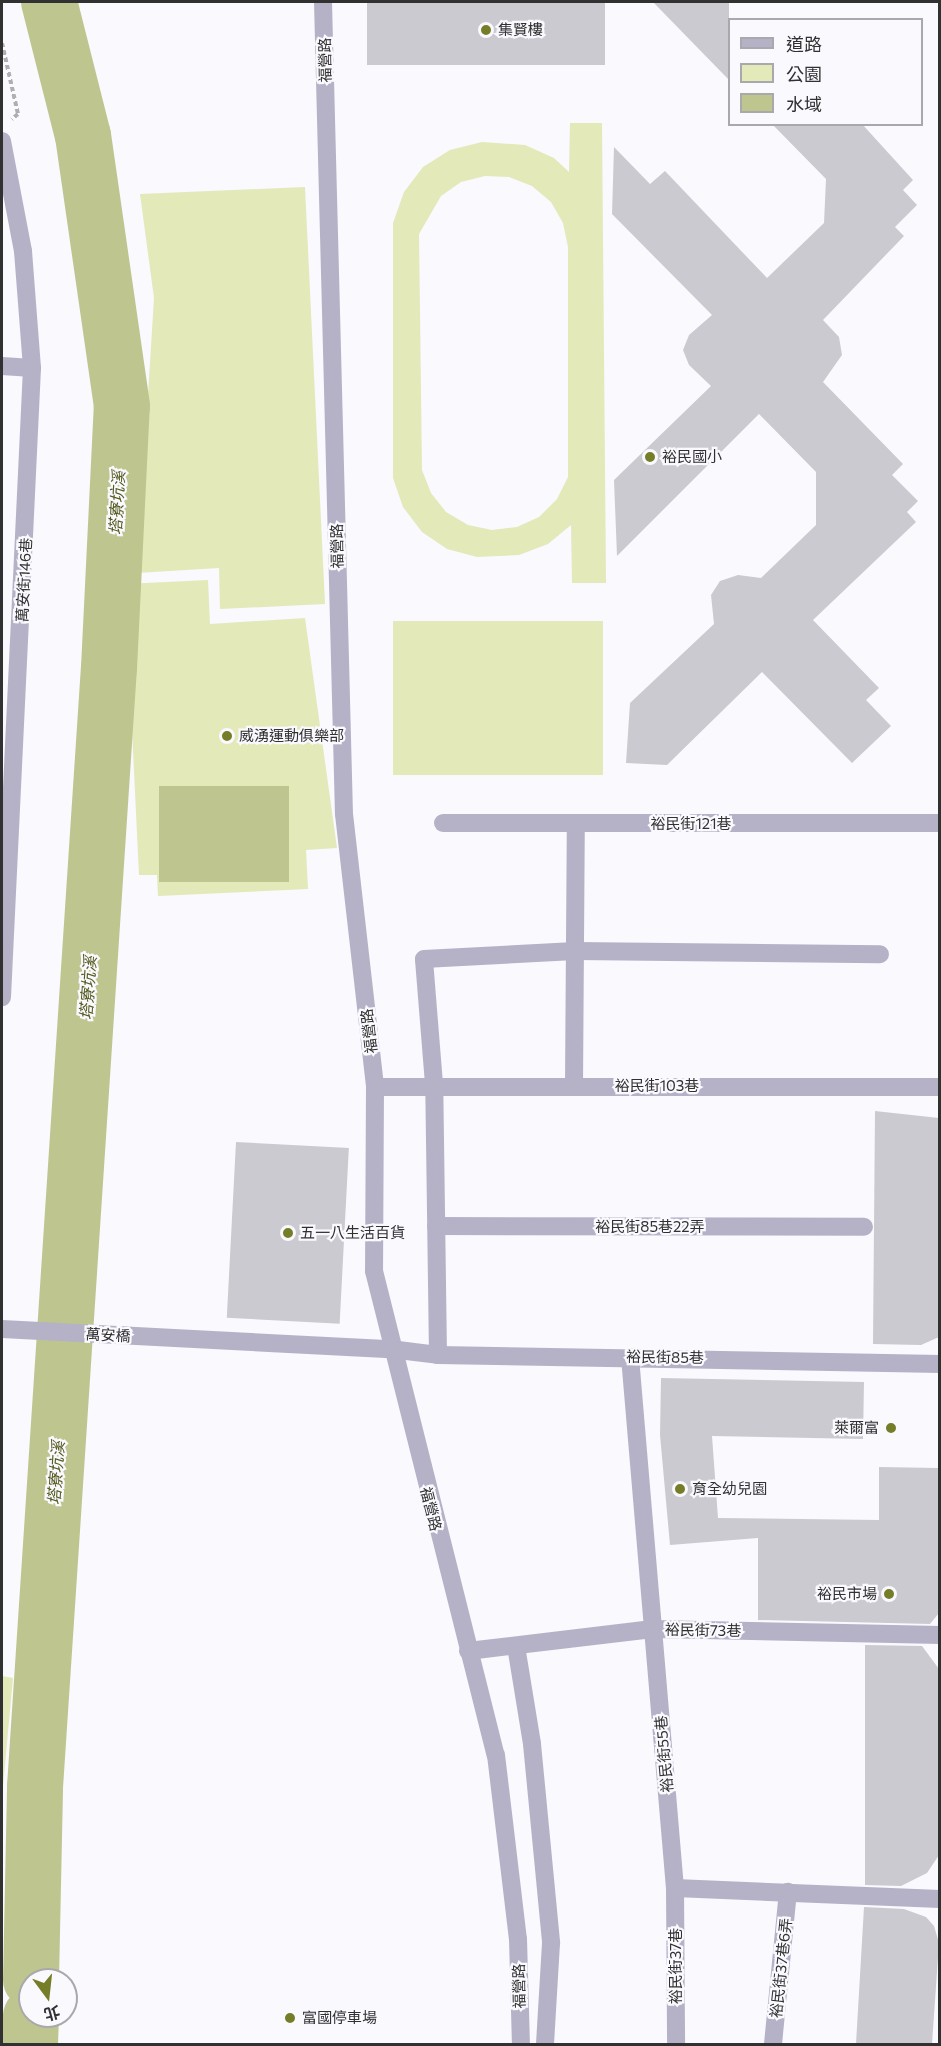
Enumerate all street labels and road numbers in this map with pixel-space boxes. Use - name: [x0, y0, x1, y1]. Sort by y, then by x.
- street label: 福營路: [316, 37, 334, 83]
- street label: 福營路: [328, 523, 346, 569]
- street label: 萬安街146巷: [13, 537, 35, 623]
- street label: 裕民街121巷: [650, 815, 732, 833]
- street label: 福營路: [357, 1008, 381, 1054]
- street label: 裕民街103巷: [615, 1077, 699, 1095]
- street label: 裕民街85巷22弄: [595, 1218, 705, 1236]
- street label: 萬安橋: [85, 1325, 131, 1345]
- street label: 裕民街85巷: [626, 1347, 704, 1367]
- street label: 福營路: [417, 1485, 445, 1533]
- street label: 裕民街73巷: [665, 1620, 741, 1640]
- street label: 裕民街55巷: [652, 1715, 676, 1793]
- street label: 裕民街37巷6弄: [767, 1917, 795, 2019]
- street label: 裕民街37巷: [667, 1928, 685, 2004]
- street label: 福營路: [510, 1963, 528, 2009]

